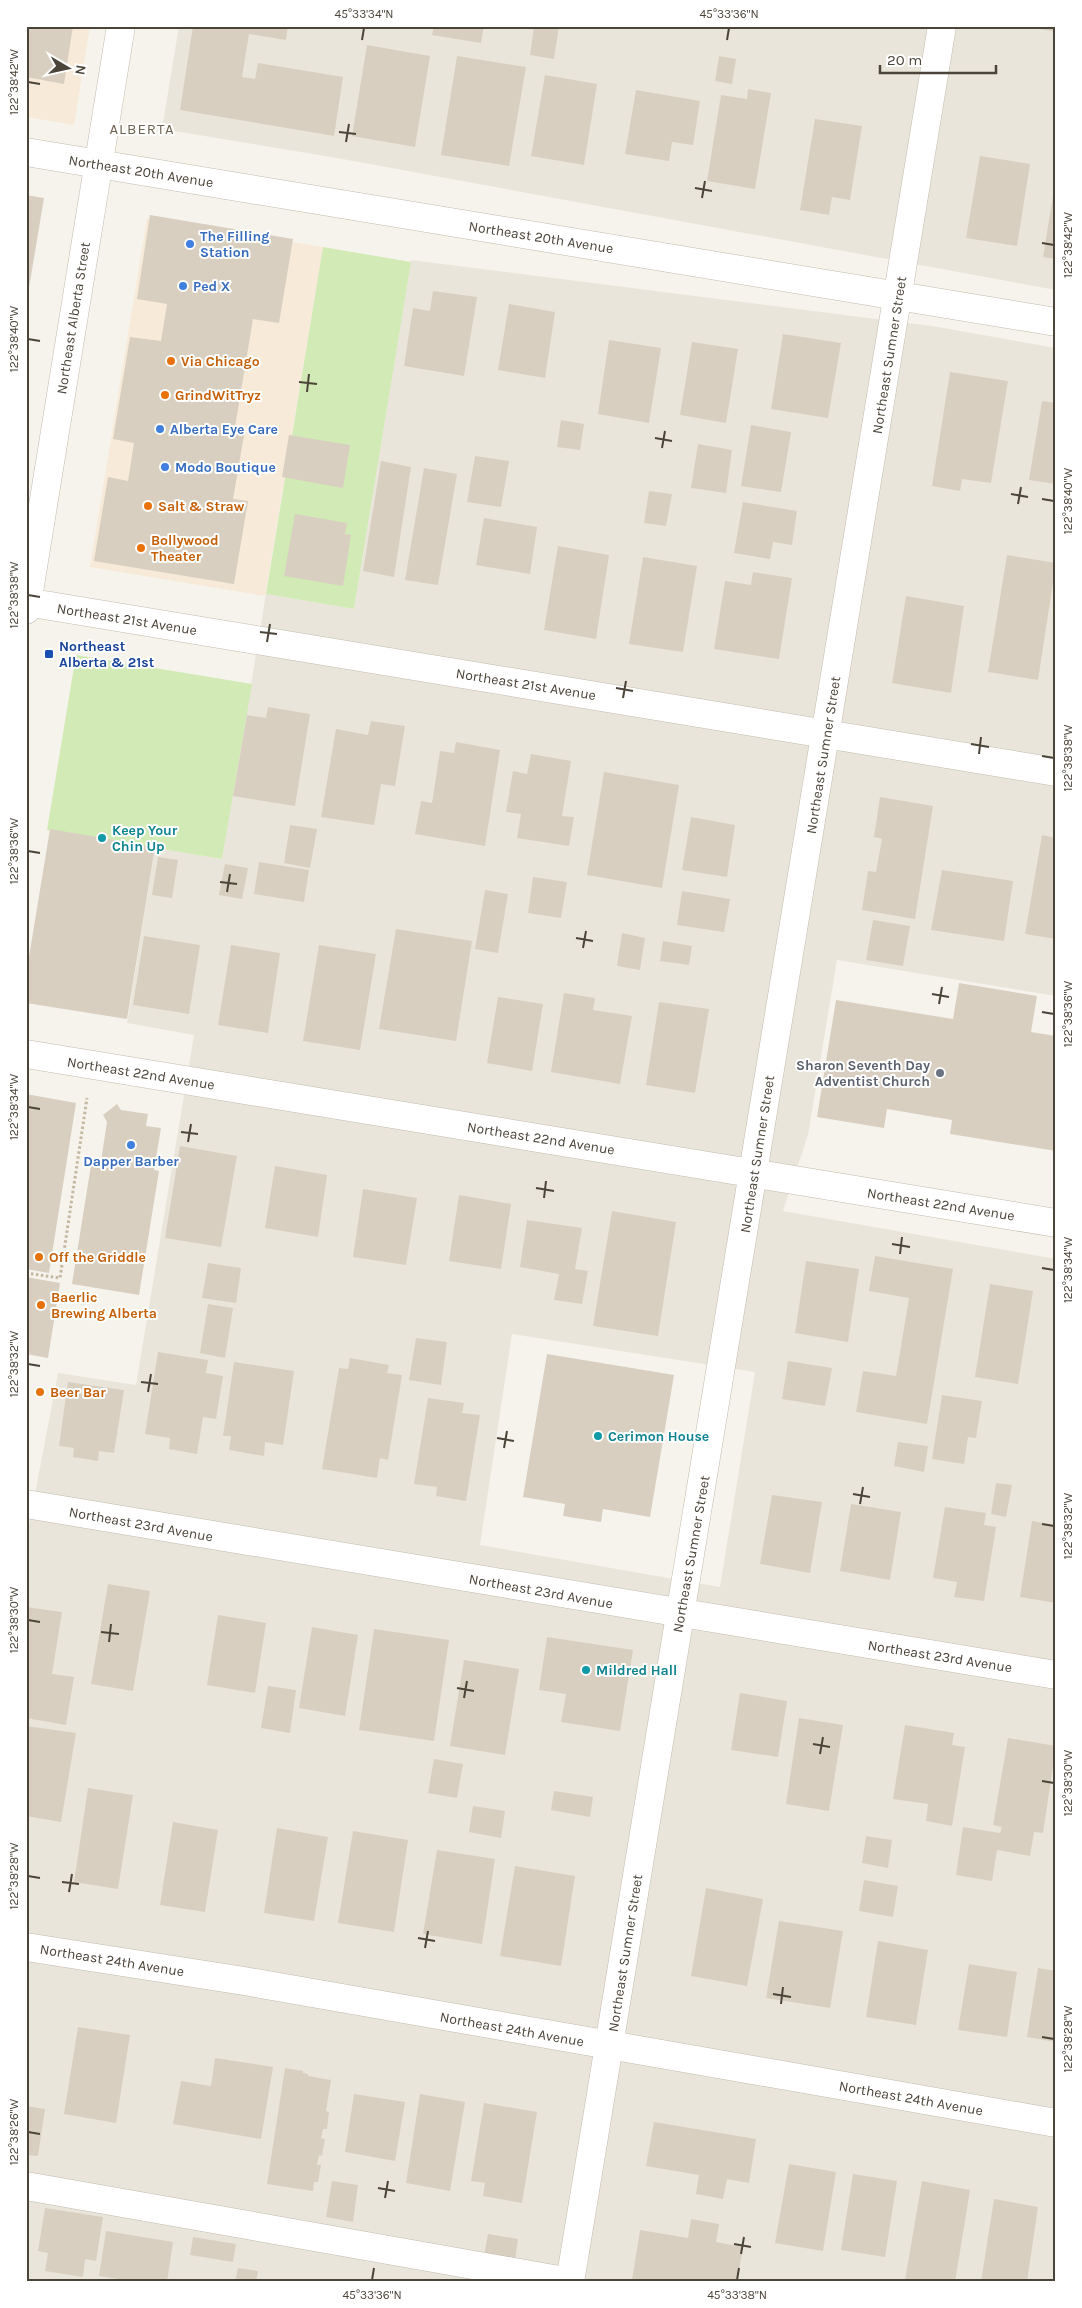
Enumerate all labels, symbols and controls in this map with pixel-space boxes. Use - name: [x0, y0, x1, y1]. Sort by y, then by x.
- text: 45°33'34"N: [334, 7, 394, 21]
- text: 45°33'36"N: [699, 7, 759, 21]
- north arrow: [42, 42, 92, 92]
- scale bar: [880, 42, 996, 74]
- text: 122°38'42"W: [7, 49, 21, 115]
- text: 20 m: [887, 51, 922, 69]
- text: N: [71, 64, 90, 76]
- district label: ALBERTA: [109, 120, 175, 138]
- street label: Northeast 20th Avenue: [67, 152, 215, 191]
- text: 122°38'42"W: [1061, 212, 1075, 278]
- street label: Northeast 20th Avenue: [467, 218, 615, 257]
- place label: The Filling Station: [200, 228, 269, 261]
- marker: The Filling Station: [184, 238, 196, 250]
- street label: Northeast Alberta Street: [53, 241, 94, 395]
- street label: Northeast Sumner Street: [869, 275, 910, 435]
- place label: Ped X: [193, 278, 231, 295]
- marker: Ped X: [177, 280, 189, 292]
- text: 122°38'40"W: [7, 306, 21, 372]
- place label: Via Chicago: [181, 353, 260, 370]
- marker: Via Chicago: [165, 355, 177, 367]
- place label: GrindWitTryz: [175, 387, 261, 404]
- marker: GrindWitTryz: [159, 389, 171, 401]
- place label: Alberta Eye Care: [170, 421, 278, 438]
- marker: Alberta Eye Care: [154, 423, 166, 435]
- place label: Modo Boutique: [175, 459, 276, 476]
- marker: Modo Boutique: [159, 461, 171, 473]
- text: 122°38'40"W: [1061, 468, 1075, 534]
- place label: Salt & Straw: [158, 498, 245, 515]
- marker: Salt & Straw: [142, 500, 154, 512]
- place label: Bollywood Theater: [151, 532, 219, 565]
- marker: Bollywood Theater: [135, 542, 147, 554]
- text: 122°38'38"W: [7, 561, 21, 628]
- street label: Northeast 21st Avenue: [56, 600, 198, 639]
- place label: Northeast Alberta & 21st: [59, 638, 155, 671]
- marker: Northeast Alberta & 21st: [43, 648, 55, 660]
- street label: Northeast 21st Avenue: [455, 665, 597, 704]
- street label: Northeast Sumner Street: [803, 675, 844, 835]
- text: 122°38'38"W: [1061, 724, 1075, 791]
- text: 122°38'36"W: [7, 818, 21, 884]
- place label: Keep Your Chin Up: [112, 822, 178, 855]
- marker: Keep Your Chin Up: [96, 832, 108, 844]
- text: 122°38'36"W: [1061, 981, 1075, 1047]
- street label: Northeast 22nd Avenue: [66, 1053, 216, 1094]
- place label: Sharon Seventh Day Adventist Church: [796, 1057, 930, 1090]
- marker: Sharon Seventh Day Adventist Church: [934, 1067, 946, 1079]
- text: 122°38'34"W: [7, 1074, 21, 1140]
- street label: Northeast Sumner Street: [737, 1074, 778, 1234]
- street label: Northeast 22nd Avenue: [466, 1118, 616, 1159]
- marker: Dapper Barber: [125, 1139, 137, 1151]
- place label: Dapper Barber: [83, 1153, 179, 1170]
- street label: Northeast 22nd Avenue: [866, 1184, 1016, 1225]
- text: 122°38'34"W: [1061, 1237, 1075, 1303]
- place label: Off the Griddle: [49, 1249, 146, 1266]
- marker: Off the Griddle: [33, 1251, 45, 1263]
- place label: Baerlic Brewing Alberta: [51, 1289, 157, 1322]
- marker: Baerlic Brewing Alberta: [35, 1299, 47, 1311]
- text: 122°38'32"W: [7, 1330, 21, 1397]
- place label: Beer Bar: [50, 1384, 106, 1401]
- marker: Beer Bar: [34, 1386, 46, 1398]
- place label: Cerimon House: [608, 1428, 709, 1445]
- marker: Cerimon House: [592, 1430, 604, 1442]
- street label: Northeast Sumner Street: [669, 1474, 714, 1634]
- text: 122°38'32"W: [1061, 1492, 1075, 1559]
- street label: Northeast 23rd Avenue: [68, 1503, 214, 1546]
- street label: Northeast 23rd Avenue: [468, 1570, 614, 1613]
- text: 122°38'30"W: [7, 1586, 21, 1653]
- street label: Northeast 23rd Avenue: [866, 1637, 1013, 1676]
- place label: Mildred Hall: [596, 1662, 677, 1679]
- marker: Mildred Hall: [580, 1664, 592, 1676]
- text: 122°38'30"W: [1061, 1749, 1075, 1816]
- text: 122°38'28"W: [7, 1842, 21, 1909]
- street label: Northeast Sumner Street: [605, 1873, 646, 2033]
- street label: Northeast 24th Avenue: [39, 1941, 185, 1980]
- text: 122°38'28"W: [1061, 2005, 1075, 2072]
- street label: Northeast 24th Avenue: [439, 2008, 585, 2051]
- street label: Northeast 24th Avenue: [838, 2077, 984, 2120]
- text: 122°38'26"W: [7, 2099, 21, 2165]
- text: 45°33'36"N: [342, 2288, 402, 2302]
- text: 45°33'38"N: [707, 2288, 767, 2302]

